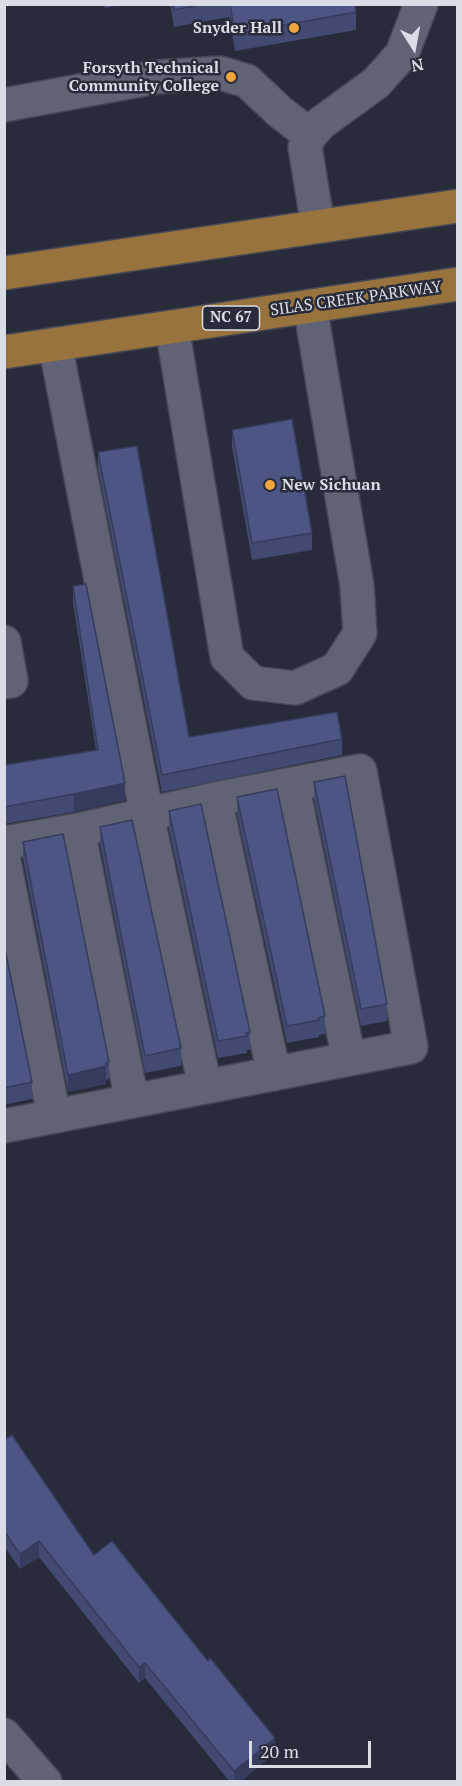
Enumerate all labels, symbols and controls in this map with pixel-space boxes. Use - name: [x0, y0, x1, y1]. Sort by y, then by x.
- place label: Snyder Hall: [193, 18, 282, 38]
- north arrow: [384, 18, 444, 78]
- marker: Snyder Hall: [287, 21, 301, 35]
- text: N: [409, 54, 425, 78]
- place label: Forsyth Technical Community College: [69, 58, 219, 96]
- marker: Forsyth Technical Community College: [224, 70, 238, 84]
- street label: SILAS CREEK PARKWAY: [269, 277, 443, 321]
- road number: NC 67: [202, 306, 260, 330]
- place label: New Sichuan: [282, 475, 381, 495]
- marker: New Sichuan: [263, 478, 277, 492]
- scale bar: [252, 1729, 374, 1767]
- text: 20 m: [260, 1739, 299, 1763]

